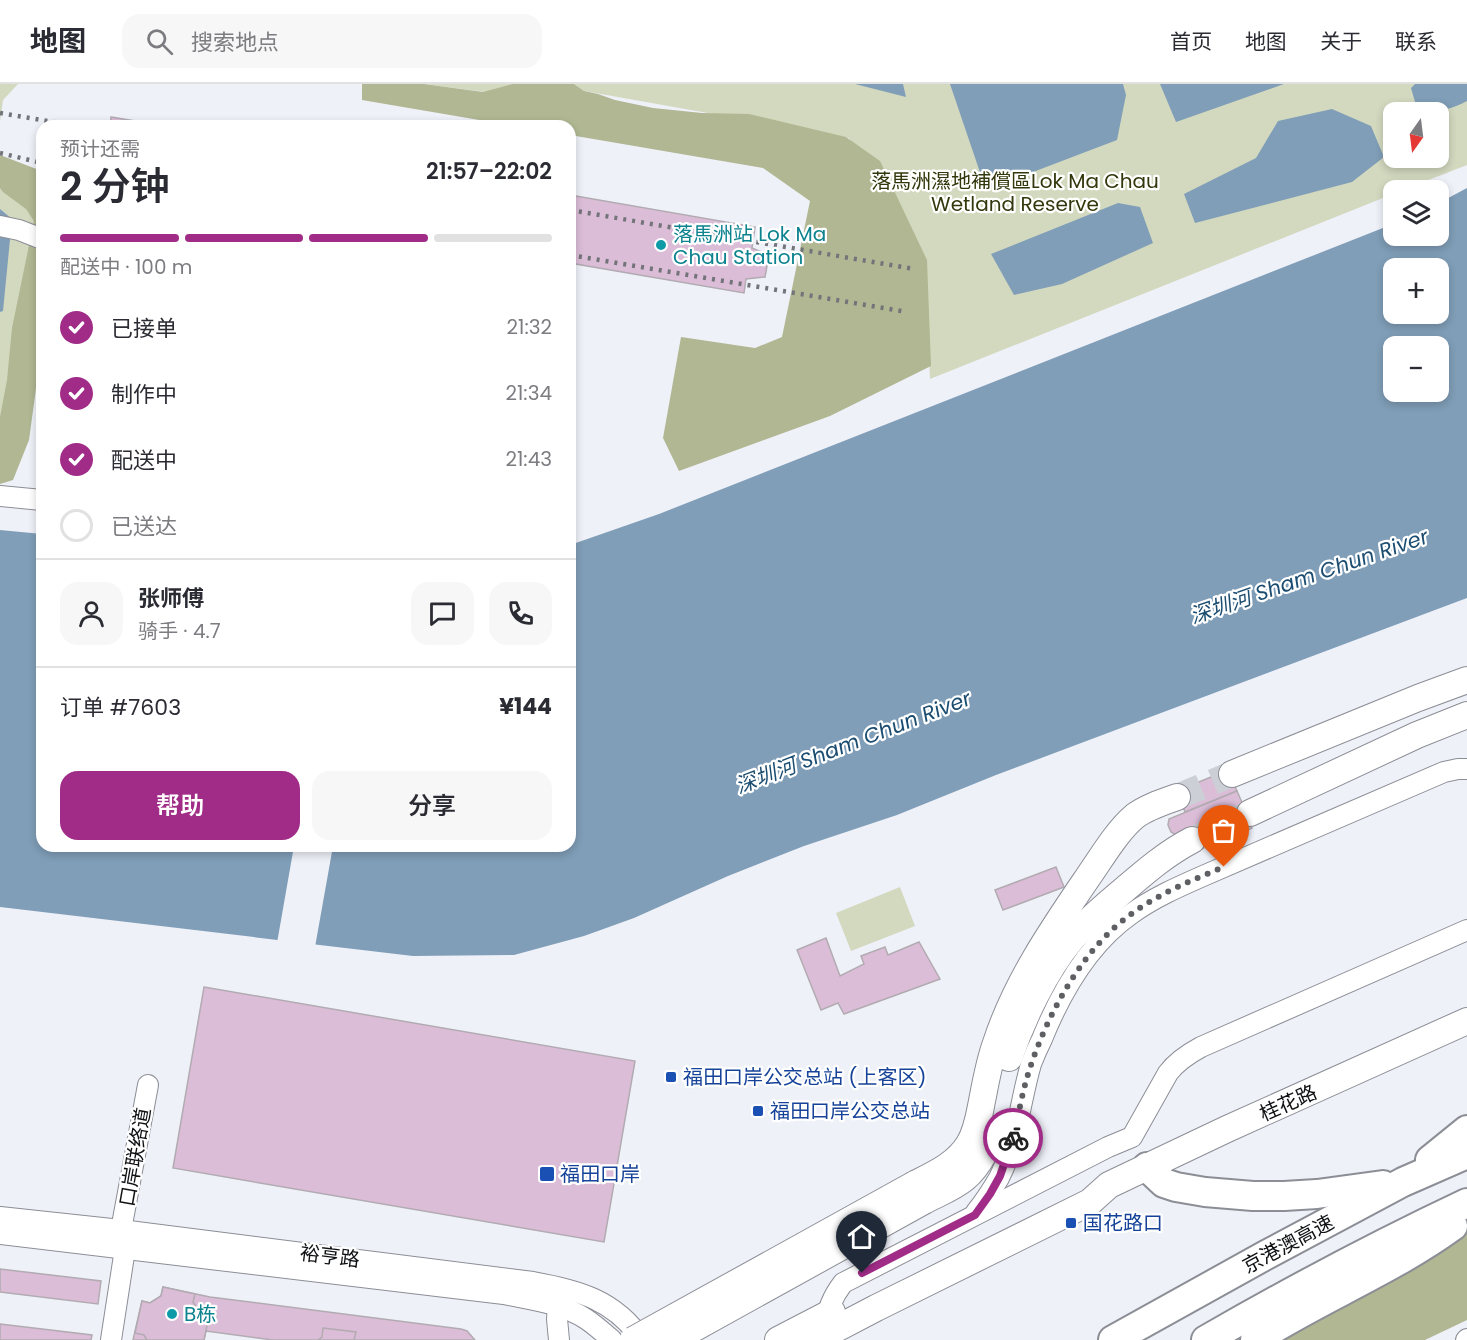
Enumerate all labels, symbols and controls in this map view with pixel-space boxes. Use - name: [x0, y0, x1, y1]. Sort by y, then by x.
- search box: [122, 14, 542, 68]
- text: 地图: [30, 22, 86, 61]
- icon: search: [143, 25, 176, 58]
- text: 搜索地点: [191, 27, 279, 58]
- text: 首页: [1170, 27, 1212, 56]
- text: 地图: [1245, 27, 1287, 56]
- text: 关于: [1320, 27, 1362, 56]
- text: 联系: [1395, 27, 1437, 56]
- north arrow: [1383, 102, 1449, 168]
- map controls: [1383, 102, 1449, 402]
- text: 预计还需: [60, 135, 140, 163]
- text: 21:57–22:02: [426, 156, 552, 187]
- text: 2 分钟: [60, 159, 170, 214]
- park label: 落馬洲濕地補償區Lok Ma Chau Wetland Reserve: [871, 167, 1159, 218]
- button: layers: [1383, 180, 1449, 246]
- place label: 落馬洲站 Lok Ma Chau Station: [673, 220, 826, 271]
- marker: 落馬洲站 Lok Ma Chau Station: [654, 238, 668, 252]
- text: 配送中 · 100 m: [60, 253, 192, 281]
- button: +: [1383, 258, 1449, 324]
- icon: check: [60, 311, 93, 344]
- text: 已接单: [111, 313, 177, 344]
- text: 21:32: [507, 313, 552, 341]
- button: −: [1383, 336, 1449, 402]
- icon: check: [60, 377, 93, 410]
- text: 制作中: [111, 379, 177, 410]
- text: 21:34: [505, 379, 552, 407]
- icon: check: [60, 443, 93, 476]
- text: 配送中: [111, 445, 177, 476]
- text: 21:43: [505, 445, 552, 473]
- text: 已送达: [111, 511, 177, 542]
- water label: 深圳河 Sham Chun River: [1186, 521, 1433, 630]
- button: person: [60, 582, 123, 645]
- button: chat: [411, 582, 474, 645]
- button: phone: [489, 582, 552, 645]
- text: 张师傅: [138, 583, 204, 614]
- text: 骑手 · 4.7: [138, 617, 221, 645]
- water label: 深圳河 Sham Chun River: [731, 683, 976, 800]
- text: ¥144: [499, 691, 552, 722]
- text: 订单 #7603: [60, 692, 181, 723]
- button: 帮助: [60, 771, 300, 840]
- button: 分享: [312, 771, 552, 840]
- pin: [1198, 805, 1249, 867]
- icon: bag: [1207, 814, 1240, 847]
- place label: 福田口岸公交总站 (上客区): [683, 1063, 927, 1091]
- marker: 福田口岸公交总站 (上客区): [664, 1070, 678, 1084]
- street label: 桂花路: [1255, 1078, 1321, 1128]
- place label: 福田口岸公交总站: [770, 1097, 930, 1125]
- marker: 福田口岸公交总站: [751, 1104, 765, 1118]
- street label: 口岸联络道: [113, 1105, 157, 1209]
- courier: [983, 1108, 1043, 1168]
- icon: bike: [997, 1122, 1030, 1155]
- place label: 福田口岸: [560, 1160, 640, 1188]
- marker: 福田口岸: [538, 1165, 556, 1183]
- street label: 京港澳高速: [1237, 1208, 1339, 1280]
- place label: 国花路口: [1083, 1209, 1163, 1237]
- pin: [836, 1211, 887, 1273]
- marker: 国花路口: [1064, 1216, 1078, 1230]
- icon: home: [845, 1220, 878, 1253]
- street label: 裕亨路: [299, 1238, 361, 1274]
- place label: B栋: [184, 1300, 216, 1328]
- marker: B栋: [165, 1307, 179, 1321]

